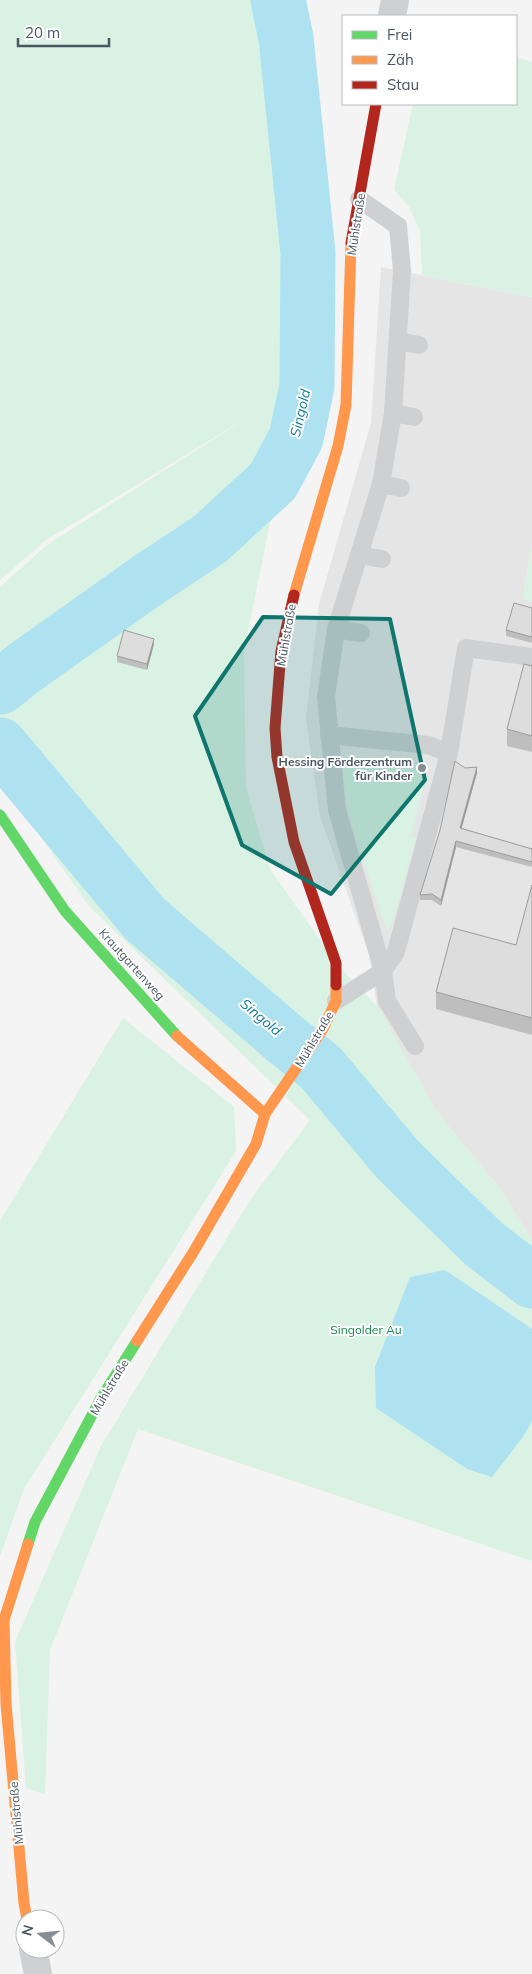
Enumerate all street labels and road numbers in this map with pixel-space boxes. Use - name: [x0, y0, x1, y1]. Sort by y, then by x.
- street label: Mühlstraße: [344, 192, 368, 256]
- street label: Mühlstraße: [273, 603, 299, 667]
- street label: Krautgartenweg: [96, 925, 168, 1003]
- street label: Mühlstraße: [291, 1008, 337, 1070]
- street label: Mühlstraße: [86, 1356, 132, 1418]
- street label: Mühlstraße: [6, 1781, 26, 1845]

